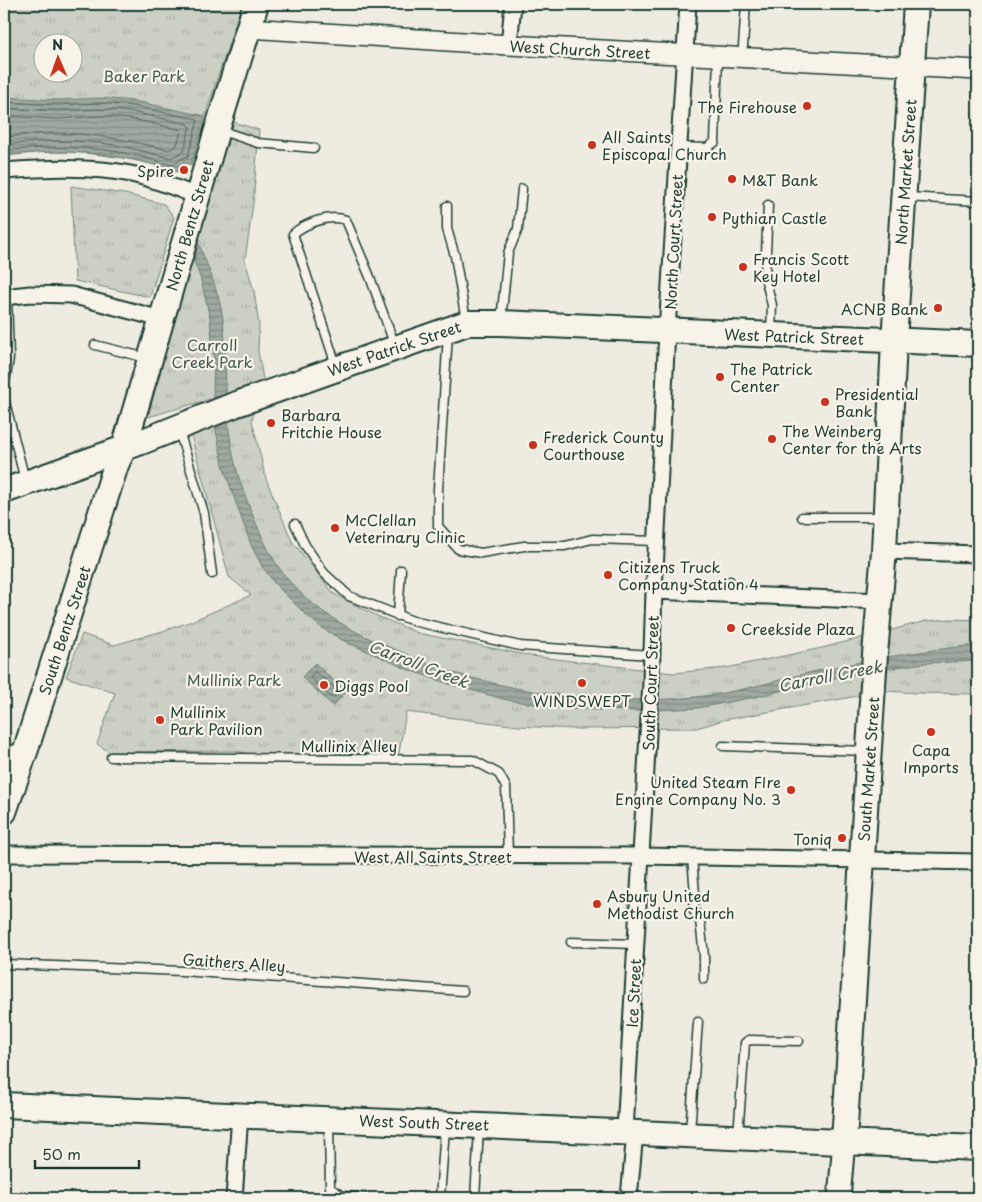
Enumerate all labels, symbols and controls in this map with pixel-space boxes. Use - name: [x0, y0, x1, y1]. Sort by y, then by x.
- north arrow: [32, 32, 82, 82]
- text: N: [52, 34, 63, 55]
- street label: West Church Street: [509, 34, 651, 64]
- park label: Baker Park: [103, 64, 185, 87]
- place label: The Firehouse: [697, 95, 797, 118]
- street label: North Market Street: [888, 98, 922, 246]
- marker: The Firehouse: [801, 100, 813, 112]
- place label: All Saints Episcopal Church: [602, 125, 727, 165]
- marker: All Saints Episcopal Church: [586, 139, 598, 151]
- street label: North Bentz Street: [159, 157, 219, 293]
- place label: Spire: [137, 159, 174, 182]
- marker: Spire: [178, 164, 190, 176]
- place label: M&T Bank: [742, 168, 818, 191]
- marker: M&T Bank: [726, 173, 738, 185]
- street label: North Court Street: [658, 174, 688, 310]
- place label: Pythian Castle: [722, 206, 827, 229]
- marker: Pythian Castle: [706, 211, 718, 223]
- place label: Francis Scott Key Hotel: [753, 247, 849, 287]
- marker: Francis Scott Key Hotel: [737, 261, 749, 273]
- place label: ACNB Bank: [841, 297, 928, 320]
- marker: ACNB Bank: [932, 302, 944, 314]
- street label: West Patrick Street: [324, 314, 464, 382]
- street label: West Patrick Street: [724, 322, 864, 350]
- park label: Carroll Creek Park: [171, 333, 253, 373]
- place label: The Patrick Center: [730, 357, 813, 397]
- marker: The Patrick Center: [714, 371, 726, 383]
- place label: Presidential Bank: [835, 382, 919, 422]
- marker: Presidential Bank: [819, 396, 831, 408]
- place label: Barbara Fritchie House: [281, 403, 382, 443]
- marker: Barbara Fritchie House: [265, 417, 277, 429]
- place label: The Weinberg Center for the Arts: [782, 419, 922, 459]
- place label: Frederick County Courthouse: [543, 425, 664, 465]
- marker: The Weinberg Center for the Arts: [766, 433, 778, 445]
- marker: Frederick County Courthouse: [527, 439, 539, 451]
- place label: McClellan Veterinary Clinic: [345, 508, 465, 548]
- marker: McClellan Veterinary Clinic: [329, 522, 341, 534]
- place label: Citizens Truck Company Station 4: [618, 555, 759, 595]
- street label: South Bentz Street: [32, 563, 96, 697]
- marker: Citizens Truck Company Station 4: [602, 569, 614, 581]
- street label: South Court Street: [636, 615, 664, 751]
- place label: Creekside Plaza: [741, 617, 856, 640]
- marker: Creekside Plaza: [725, 622, 737, 634]
- water label: Carroll Creek: [366, 633, 474, 694]
- water label: Carroll Creek: [776, 653, 885, 697]
- park label: Mullinix Park: [187, 668, 281, 691]
- place label: Diggs Pool: [334, 674, 408, 697]
- marker: WINDSWEPT: [576, 677, 588, 689]
- marker: Diggs Pool: [318, 679, 330, 691]
- place label: WINDSWEPT: [533, 689, 632, 712]
- street label: South Market Street: [851, 696, 885, 842]
- place label: Mullinix Park Pavilion: [170, 700, 262, 740]
- marker: Mullinix Park Pavilion: [154, 714, 166, 726]
- marker: Capa Imports: [925, 726, 937, 738]
- street label: Mullinix Alley: [301, 734, 397, 757]
- place label: Capa Imports: [903, 738, 959, 778]
- place label: United Steam FIre Engine Company No. 3: [615, 770, 781, 810]
- marker: United Steam FIre Engine Company No. 3: [785, 784, 797, 796]
- place label: Toniq: [793, 827, 832, 850]
- marker: Toniq: [836, 832, 848, 844]
- street label: West All Saints Street: [354, 845, 512, 868]
- place label: Asbury United Methodist Church: [607, 884, 735, 924]
- marker: Asbury United Methodist Church: [591, 898, 603, 910]
- street label: Gaithers Alley: [182, 947, 286, 977]
- street label: Ice Street: [620, 958, 646, 1028]
- street label: West South Street: [359, 1108, 489, 1136]
- scale bar: [35, 1137, 139, 1169]
- text: 50 m: [42, 1142, 81, 1165]

